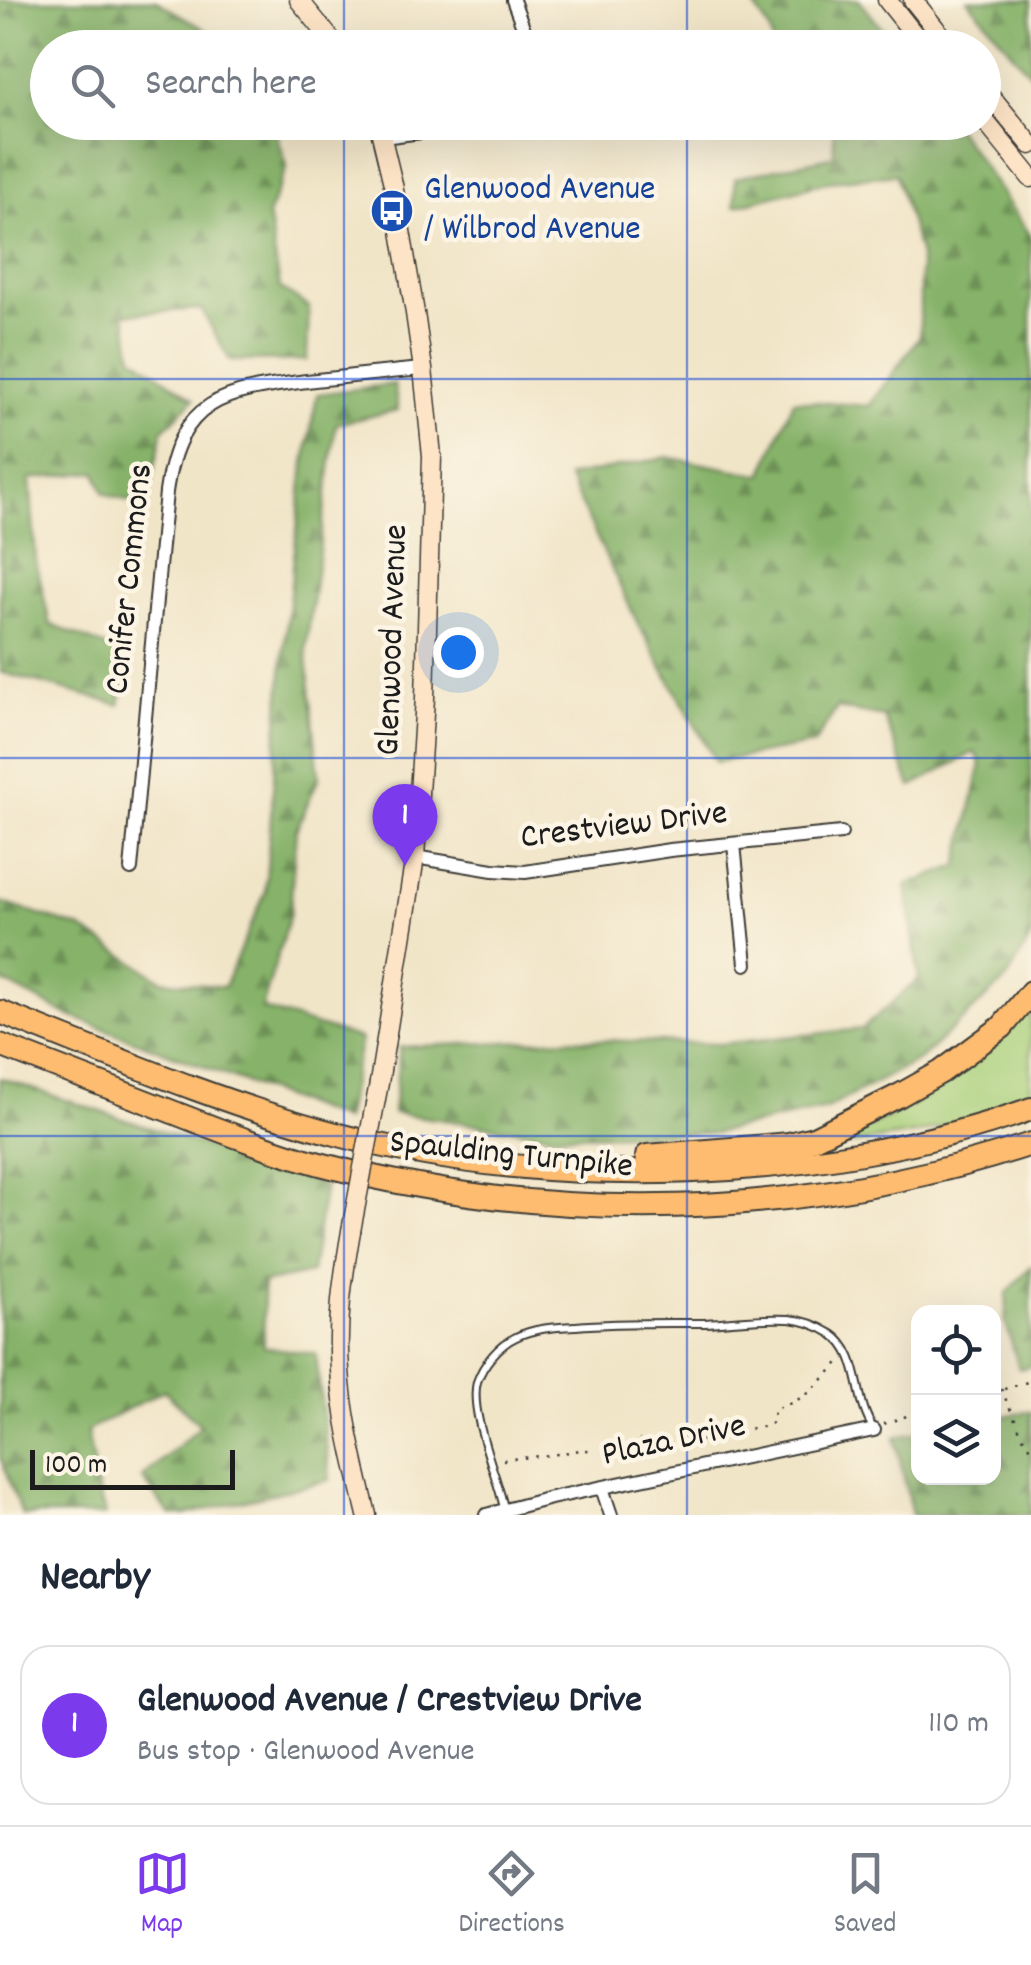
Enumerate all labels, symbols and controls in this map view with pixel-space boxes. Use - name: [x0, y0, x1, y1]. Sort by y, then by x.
- search box: [30, 30, 1001, 140]
- icon: search: [65, 58, 120, 113]
- text: Search here: [145, 58, 317, 113]
- place label: Glenwood Avenue / Wilbrod Avenue: [424, 166, 655, 256]
- bus stop icon: Glenwood Avenue / Wilbrod Avenue: [369, 188, 415, 234]
- street label: Conifer Commons: [94, 461, 168, 697]
- street label: Glenwood Avenue: [365, 523, 423, 757]
- your location: [433, 627, 484, 678]
- pin: 1: [372, 784, 438, 866]
- street label: Crestview Drive: [518, 790, 730, 864]
- street label: Spaulding Turnpike: [387, 1118, 635, 1194]
- map controls: [911, 1305, 1001, 1485]
- button: locate: [911, 1305, 1001, 1395]
- button: layers: [911, 1395, 1001, 1485]
- street label: Plaza Drive: [597, 1402, 751, 1482]
- scale bar: [30, 1445, 235, 1490]
- text: 100 m: [45, 1447, 107, 1487]
- text: Nearby: [40, 1550, 150, 1610]
- text: Glenwood Avenue / Crestview Drive: [137, 1675, 642, 1730]
- text: 1: [71, 1702, 78, 1748]
- text: 110 m: [928, 1702, 989, 1748]
- text: Bus stop · Glenwood Avenue: [137, 1730, 475, 1776]
- tab: Map: [135, 1846, 190, 1946]
- tab: Directions: [459, 1846, 565, 1946]
- tab: Saved: [834, 1846, 896, 1946]

